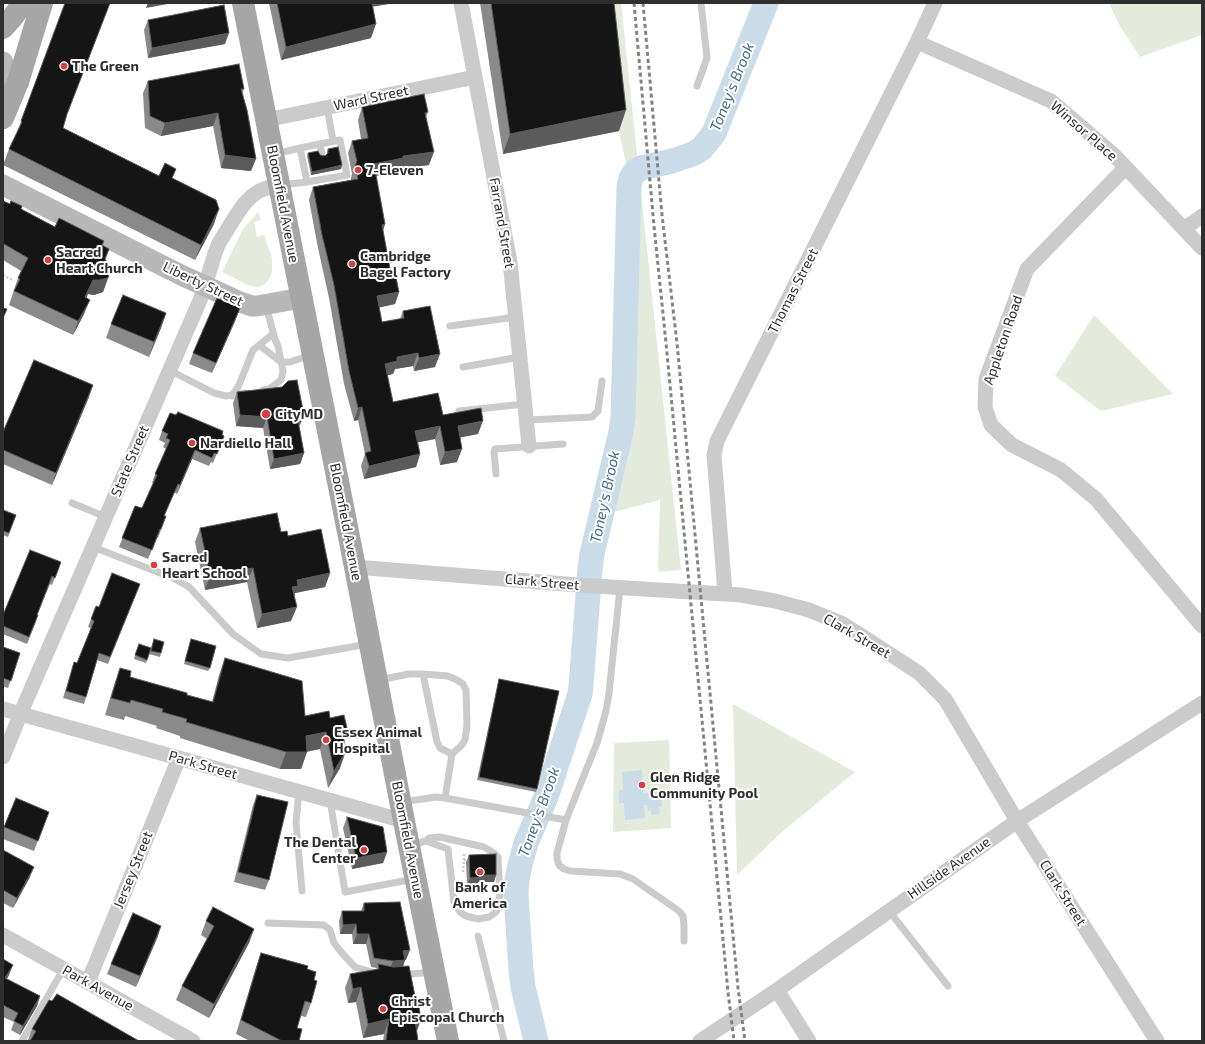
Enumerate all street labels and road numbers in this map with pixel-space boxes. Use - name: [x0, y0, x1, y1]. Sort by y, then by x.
- street label: Ward Street: [332, 82, 410, 114]
- street label: Winsor Place: [1047, 97, 1121, 165]
- street label: Bloomfield Avenue: [263, 144, 303, 264]
- street label: Farrand Street: [486, 176, 518, 270]
- street label: Thomas Street: [764, 246, 822, 336]
- street label: Liberty Street: [160, 258, 246, 310]
- street label: Appleton Road: [980, 293, 1026, 387]
- street label: State Street: [107, 423, 153, 499]
- street label: Bloomfield Avenue: [326, 462, 366, 582]
- street label: Clark Street: [504, 570, 580, 594]
- street label: Clark Street: [821, 610, 893, 662]
- street label: Park Street: [167, 747, 239, 783]
- street label: Bloomfield Avenue: [388, 780, 428, 900]
- street label: Jersey Street: [110, 829, 156, 911]
- street label: Hillside Avenue: [904, 833, 994, 903]
- street label: Clark Street: [1036, 857, 1090, 929]
- street label: Park Avenue: [60, 962, 136, 1014]

